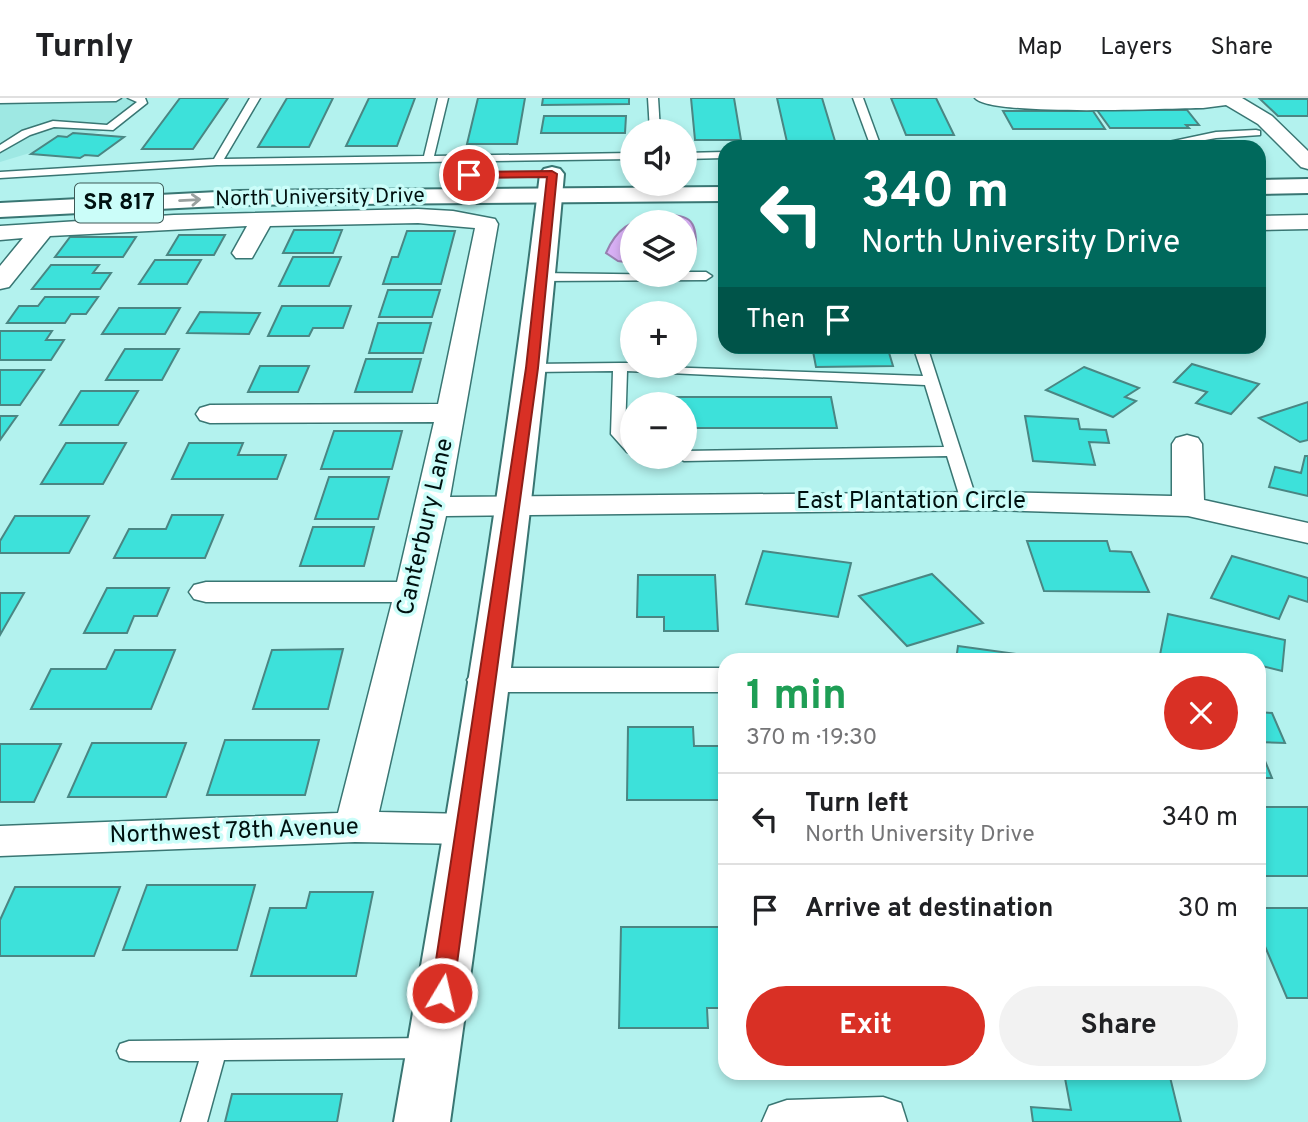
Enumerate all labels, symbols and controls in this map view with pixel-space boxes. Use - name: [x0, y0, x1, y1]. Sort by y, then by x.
- text: Turnly: [35, 27, 133, 69]
- text: Map: [1017, 33, 1062, 63]
- text: Layers: [1100, 33, 1172, 63]
- text: Share: [1210, 33, 1273, 63]
- map controls: [620, 119, 697, 469]
- button: sound: [620, 119, 697, 196]
- pin: [439, 145, 499, 205]
- icon: arrive: [450, 156, 488, 194]
- text: 340 m: [861, 163, 1009, 225]
- icon: left: [746, 168, 837, 259]
- street label: North University Drive: [215, 183, 425, 213]
- road number: SR 817: [75, 184, 163, 222]
- one-way arrow: [179, 193, 202, 206]
- button: layers: [620, 210, 697, 287]
- text: North University Drive: [861, 224, 1180, 264]
- button: +: [620, 301, 697, 378]
- icon: arrive: [819, 301, 857, 339]
- text: Then: [746, 304, 805, 337]
- button: −: [620, 392, 697, 469]
- street label: Canterbury Lane: [391, 435, 461, 619]
- street label: East Plantation Circle: [796, 487, 1026, 517]
- text: 1 min: [746, 671, 847, 724]
- button: close: [1164, 676, 1238, 750]
- text: 370 m · 19:30: [746, 724, 877, 753]
- text: Turn left: [805, 788, 909, 821]
- icon: left: [746, 800, 784, 838]
- text: 340 m: [1161, 802, 1238, 835]
- street label: Northwest 78th Avenue: [109, 813, 359, 851]
- text: North University Drive: [805, 821, 1035, 850]
- icon: arrive: [746, 891, 784, 929]
- text: Arrive at destination: [805, 893, 1053, 926]
- text: 30 m: [1178, 893, 1238, 926]
- position arrow: [405, 956, 479, 1030]
- button: Exit: [746, 986, 985, 1066]
- button: Share: [999, 986, 1238, 1066]

